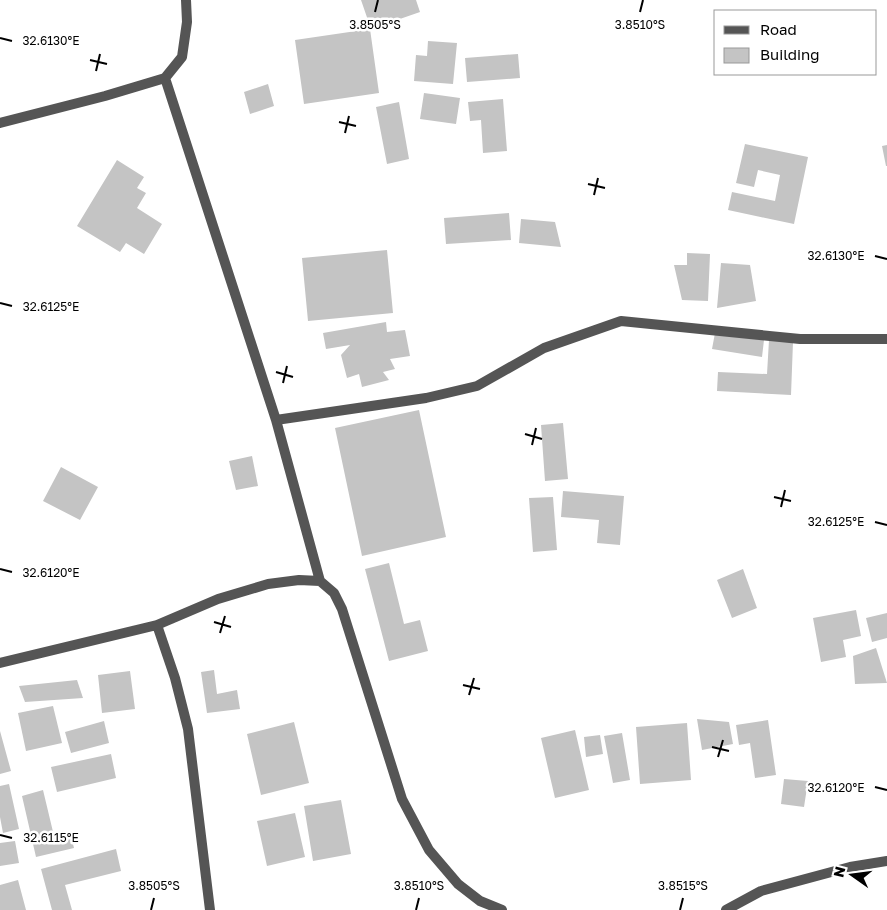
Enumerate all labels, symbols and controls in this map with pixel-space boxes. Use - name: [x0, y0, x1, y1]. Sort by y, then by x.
- legend: [714, 10, 877, 75]
- text: 3.8505°S: [349, 17, 401, 32]
- text: 3.8510°S: [615, 17, 666, 32]
- text: Road: [760, 20, 797, 38]
- text: 32.6130°E: [22, 33, 80, 48]
- text: Building: [760, 45, 820, 63]
- text: 32.6130°E: [807, 248, 865, 263]
- text: 32.6125°E: [23, 299, 79, 314]
- text: 32.6125°E: [808, 514, 864, 529]
- text: 32.6120°E: [22, 565, 80, 580]
- text: 32.6120°E: [807, 780, 865, 795]
- text: 32.6115°E: [23, 830, 79, 845]
- north arrow: [827, 850, 877, 900]
- text: N: [829, 865, 848, 879]
- text: 3.8505°S: [128, 878, 180, 893]
- text: 3.8510°S: [394, 878, 445, 893]
- text: 3.8515°S: [658, 878, 708, 893]

